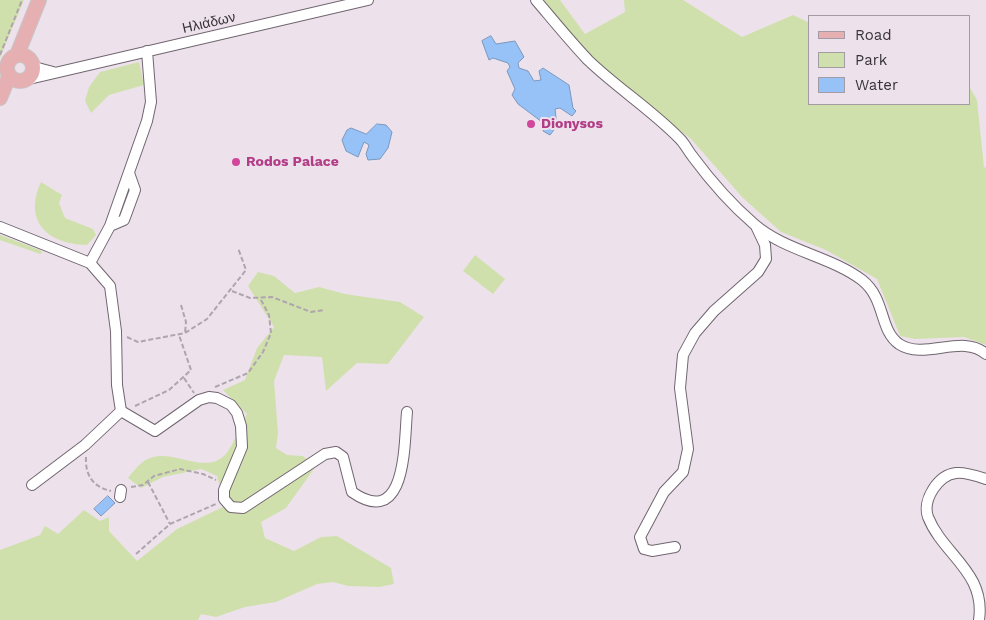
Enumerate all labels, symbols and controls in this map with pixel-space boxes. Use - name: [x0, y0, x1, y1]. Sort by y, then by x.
- street label: Ηλιάδων: [181, 9, 237, 37]
- legend: [808, 15, 971, 105]
- text: Road: [855, 26, 892, 44]
- text: Park: [855, 51, 887, 69]
- text: Water: [855, 76, 898, 94]
- place label: Dionysos: [541, 116, 603, 132]
- marker: Dionysos: [525, 118, 537, 130]
- place label: Rodos Palace: [246, 154, 339, 170]
- marker: Rodos Palace: [230, 156, 242, 168]

